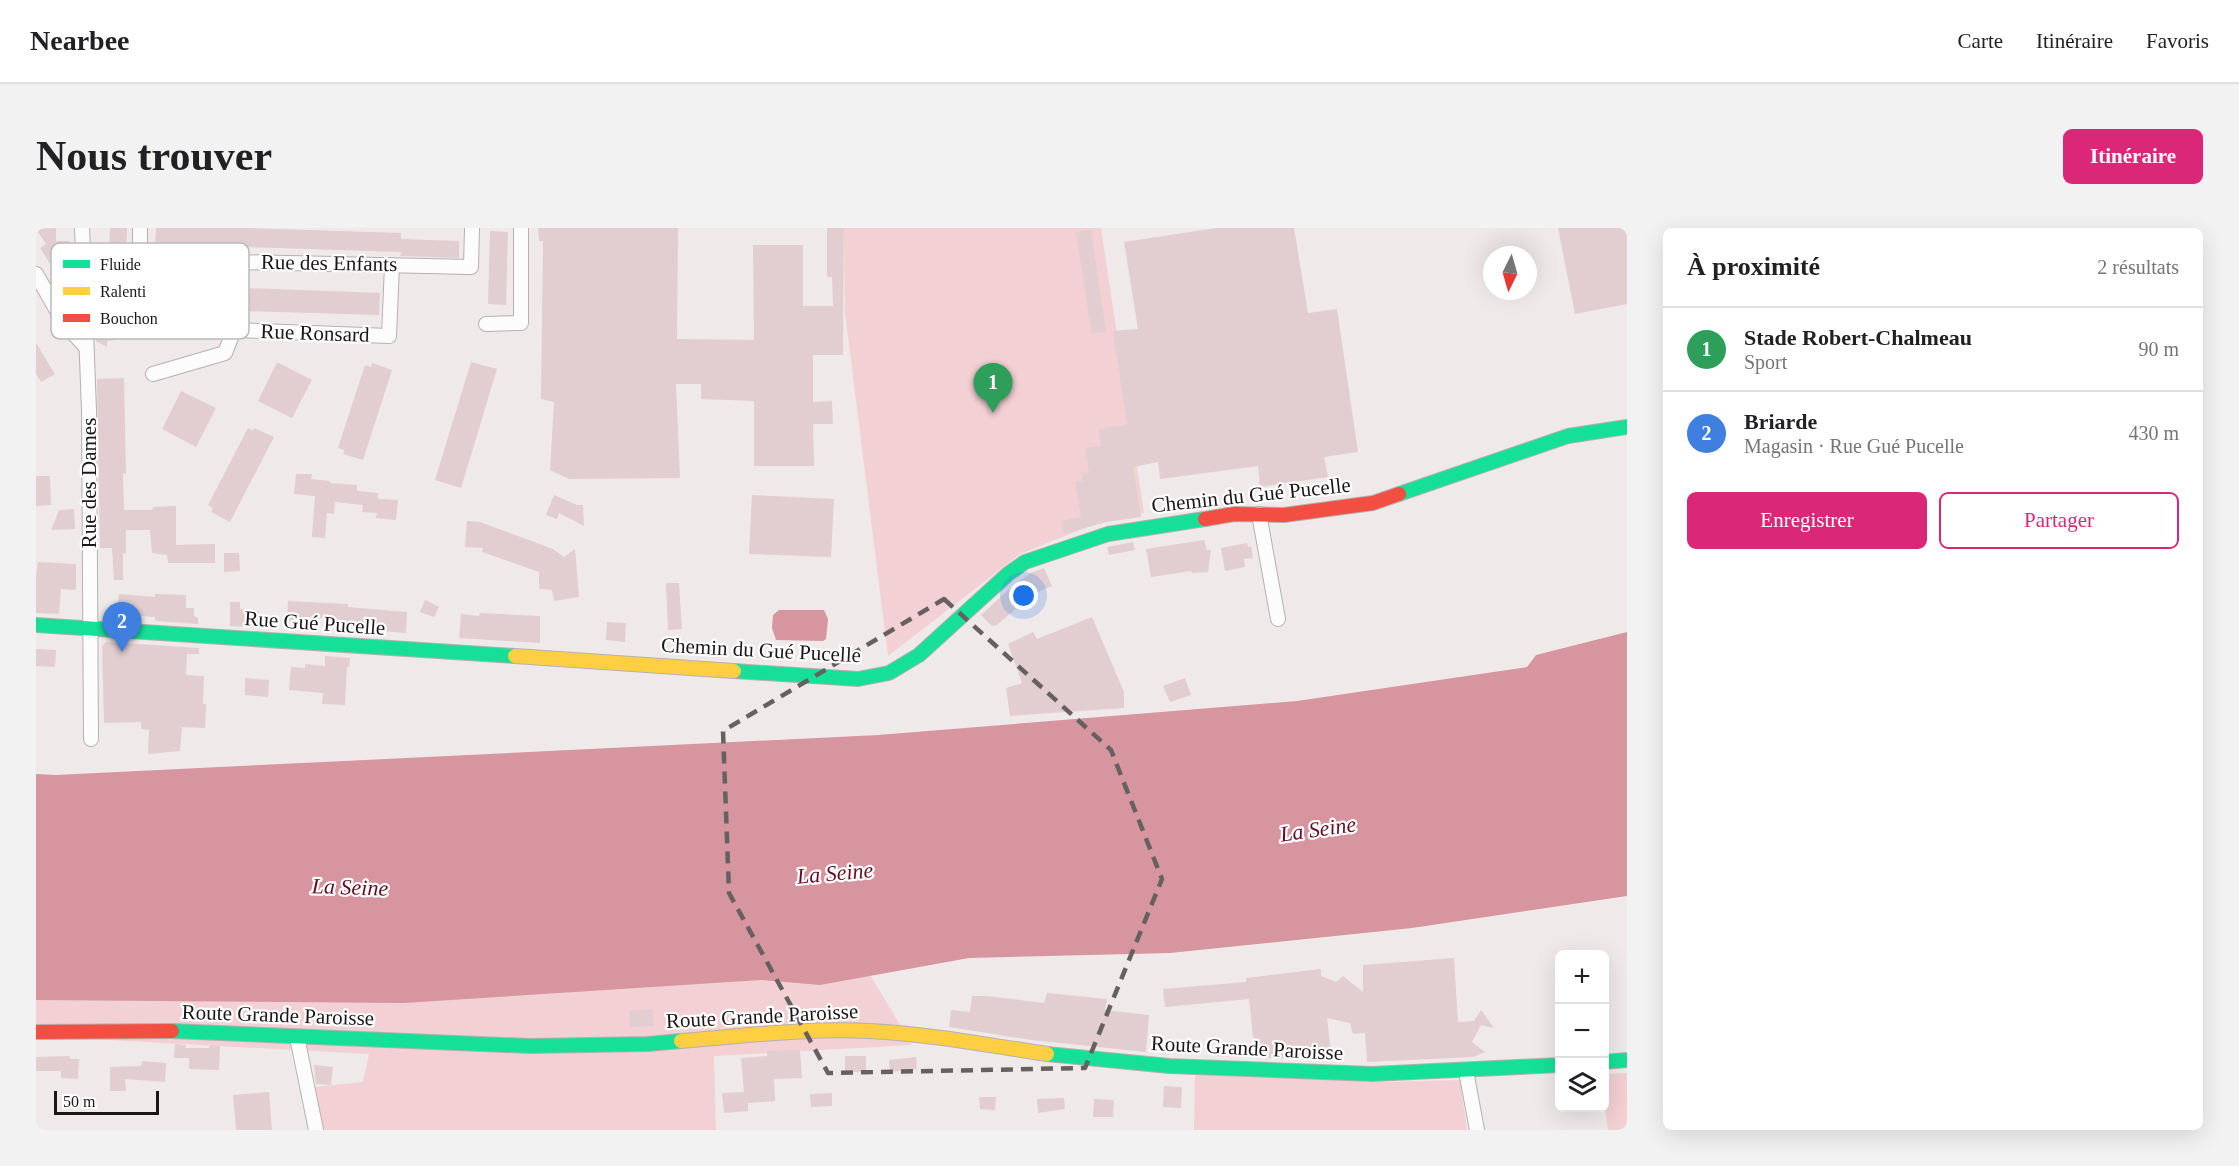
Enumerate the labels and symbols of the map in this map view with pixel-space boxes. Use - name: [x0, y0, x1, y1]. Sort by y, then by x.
- legend: [51, 243, 249, 339]
- north arrow: [1483, 246, 1537, 300]
- street label: Rue des Enfants: [261, 250, 397, 276]
- text: Fluide: [100, 256, 141, 273]
- text: Ralenti: [100, 283, 147, 300]
- text: Bouchon: [100, 310, 158, 327]
- street label: Rue Ronsard: [260, 319, 370, 347]
- pin: 1: [974, 364, 1012, 413]
- street label: Rue des Dames: [77, 418, 101, 548]
- street label: Chemin du Gué Pucelle: [1150, 473, 1352, 517]
- your location: [1009, 581, 1038, 610]
- pin: 2: [102, 602, 142, 652]
- street label: Rue Gué Pucelle: [244, 606, 386, 640]
- street label: Chemin du Gué Pucelle: [660, 633, 862, 667]
- water label: La Seine: [1277, 811, 1358, 847]
- water label: La Seine: [795, 857, 874, 889]
- water label: La Seine: [310, 873, 389, 901]
- street label: Route Grande Paroisse: [665, 999, 859, 1033]
- street label: Route Grande Paroisse: [181, 1000, 375, 1030]
- street label: Route Grande Paroisse: [1150, 1031, 1344, 1065]
- scale bar: [54, 1088, 159, 1116]

